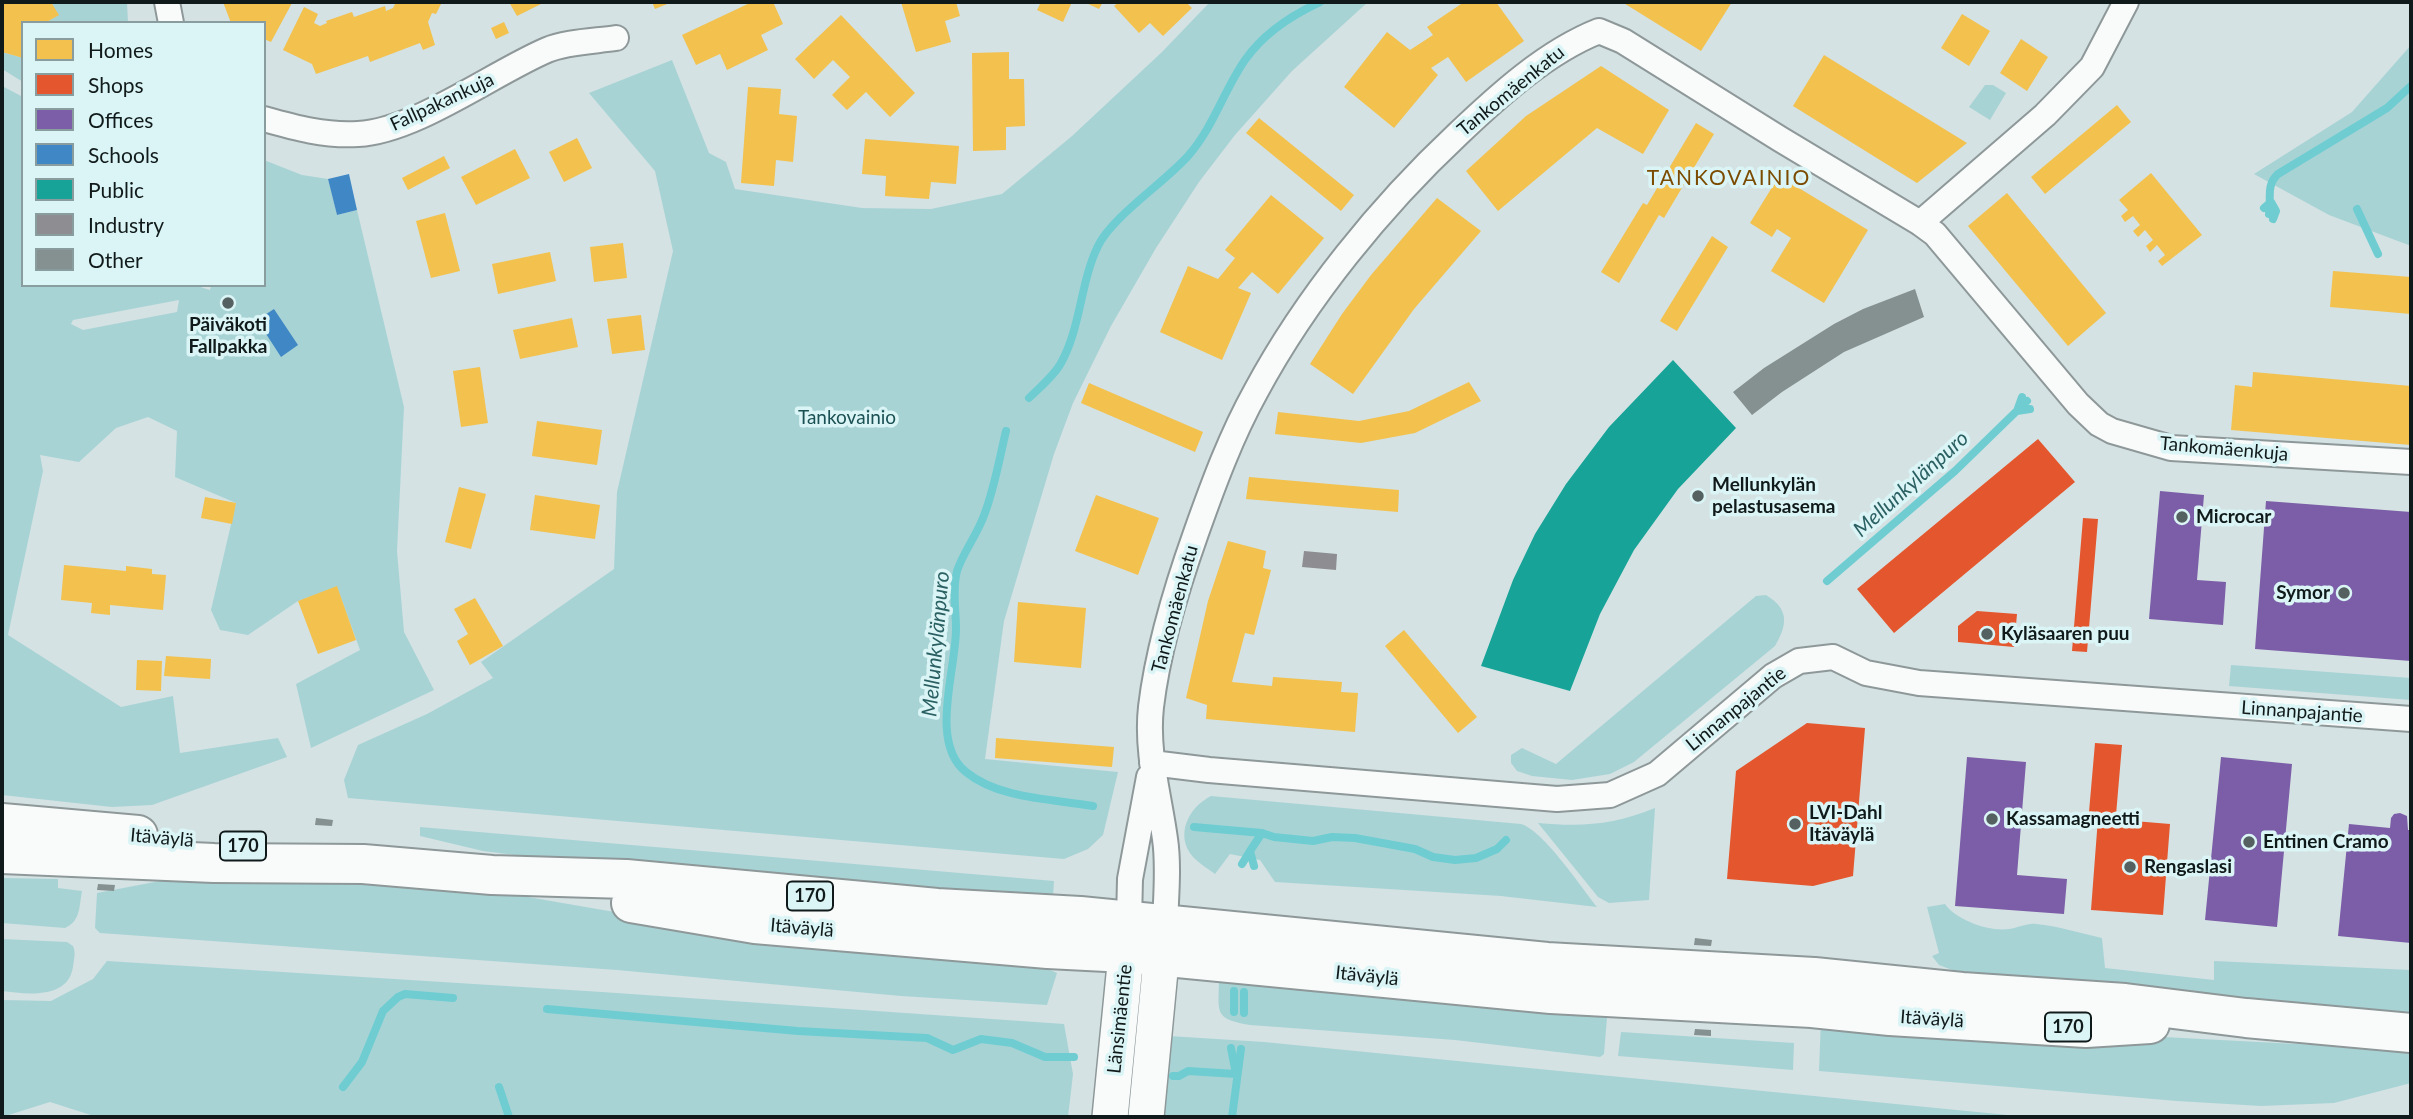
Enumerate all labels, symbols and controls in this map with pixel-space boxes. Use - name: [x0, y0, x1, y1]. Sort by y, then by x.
- legend: [21, 21, 266, 287]
- text: Homes: [88, 37, 153, 62]
- street label: Tankomäenkatu: [1453, 41, 1569, 141]
- street label: Fallpakankuja: [386, 68, 498, 136]
- text: Shops: [88, 72, 144, 97]
- text: Offices: [88, 107, 153, 132]
- text: Schools: [88, 142, 159, 167]
- district label: TANKOVAINIO: [1648, 165, 1810, 191]
- text: Public: [88, 177, 144, 202]
- text: Industry: [88, 212, 164, 237]
- text: Other: [88, 247, 143, 272]
- marker: Päiväkoti Fallpakka: [220, 295, 236, 311]
- place label: Päiväkoti Fallpakka: [189, 314, 267, 358]
- park label: Tankovainio: [798, 407, 896, 429]
- water label: Mellunkylänpuro: [1848, 426, 1974, 542]
- street label: Tankomäenkuja: [2159, 432, 2289, 466]
- place label: Mellunkylän pelastusasema: [1712, 474, 1835, 518]
- marker: Mellunkylän pelastusasema: [1690, 488, 1706, 504]
- place label: Microcar: [2196, 506, 2271, 528]
- marker: Microcar: [2174, 509, 2190, 525]
- street label: Tankomäenkatu: [1147, 543, 1203, 675]
- water label: Mellunkylänpuro: [917, 570, 955, 718]
- place label: Symor: [2276, 582, 2330, 604]
- marker: Symor: [2336, 585, 2352, 601]
- place label: Kyläsaaren puu: [2001, 623, 2130, 645]
- marker: Kyläsaaren puu: [1979, 626, 1995, 642]
- street label: Linnanpajantie: [1681, 662, 1791, 756]
- street label: Linnanpajantie: [2240, 696, 2364, 728]
- place label: LVI-Dahl Itäväylä: [1809, 802, 1882, 846]
- place label: Kassamagneetti: [2006, 808, 2140, 830]
- marker: Kassamagneetti: [1984, 811, 2000, 827]
- marker: LVI-Dahl Itäväylä: [1787, 816, 1803, 832]
- street label: Itäväylä: [129, 824, 195, 852]
- place label: Entinen Cramo: [2263, 831, 2389, 853]
- road number: 170: [220, 832, 266, 860]
- marker: Entinen Cramo: [2241, 834, 2257, 850]
- place label: Rengaslasi: [2144, 856, 2232, 878]
- marker: Rengaslasi: [2122, 859, 2138, 875]
- road number: 170: [787, 882, 833, 911]
- street label: Itäväylä: [769, 914, 835, 942]
- street label: Itäväylä: [1334, 961, 1400, 991]
- street label: Länsimäentie: [1103, 963, 1137, 1075]
- street label: Itäväylä: [1899, 1005, 1965, 1033]
- road number: 170: [2045, 1012, 2091, 1042]

